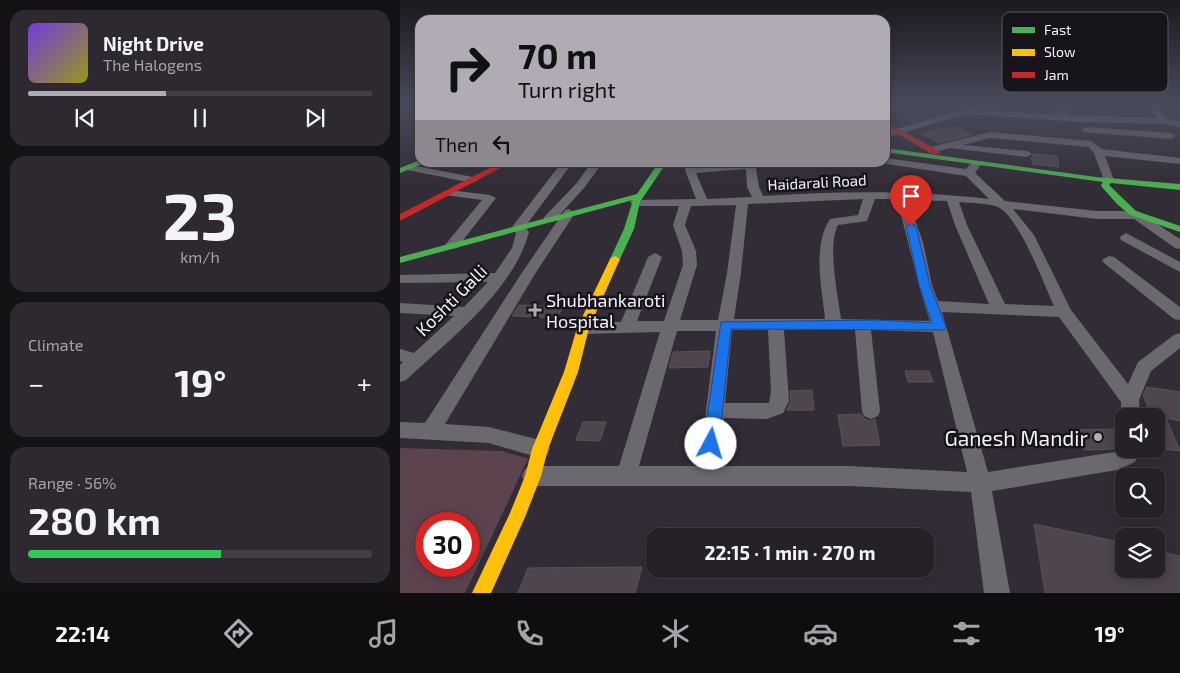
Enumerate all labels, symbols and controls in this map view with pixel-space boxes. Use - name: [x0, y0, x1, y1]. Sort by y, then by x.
- legend: [1002, 12, 1168, 92]
- text: Fast: [1044, 21, 1071, 38]
- text: Night Drive: [103, 32, 204, 55]
- text: 70 m: [518, 34, 597, 76]
- icon: right: [435, 35, 500, 100]
- text: Slow: [1044, 43, 1076, 60]
- text: The Halogens: [103, 55, 202, 74]
- text: Jam: [1044, 66, 1069, 83]
- text: Turn right: [518, 76, 616, 102]
- icon: previous: [71, 104, 99, 132]
- icon: pause: [186, 104, 214, 132]
- icon: next: [301, 104, 329, 132]
- icon: left: [488, 130, 516, 158]
- text: Then: [435, 133, 478, 156]
- street label: Haidarali Road: [767, 170, 867, 194]
- text: 23: [163, 175, 237, 253]
- pin: [890, 175, 932, 226]
- icon: arrive: [897, 182, 925, 210]
- text: km/h: [180, 247, 220, 266]
- street label: Koshti Galli: [411, 260, 491, 340]
- place label: Shubhankaroti Hospital: [546, 289, 665, 332]
- marker: Shubhankaroti Hospital: [528, 303, 542, 317]
- text: Climate: [28, 335, 83, 354]
- text: 19°: [175, 359, 226, 405]
- text: −: [28, 366, 44, 400]
- text: +: [357, 366, 372, 400]
- map controls: [1115, 408, 1165, 578]
- button: sound: [1115, 408, 1165, 458]
- position arrow: [684, 417, 736, 469]
- place label: Ganesh Mandir: [944, 425, 1089, 450]
- marker: Ganesh Mandir: [1092, 431, 1104, 443]
- button: search: [1115, 468, 1165, 518]
- text: Range · 56%: [28, 473, 116, 492]
- text: 280 km: [28, 497, 161, 543]
- speed limit sign: 30: [415, 512, 480, 577]
- button: layers: [1115, 528, 1165, 578]
- text: 22:15 · 1 min · 270 m: [704, 541, 876, 564]
- icon: directions: [221, 616, 256, 651]
- icon: music: [366, 616, 401, 651]
- icon: phone: [512, 616, 547, 651]
- icon: climate: [658, 616, 693, 651]
- icon: car: [803, 616, 838, 651]
- icon: filters: [949, 616, 984, 651]
- text: 22:14: [55, 620, 110, 646]
- text: 19°: [1095, 620, 1125, 646]

